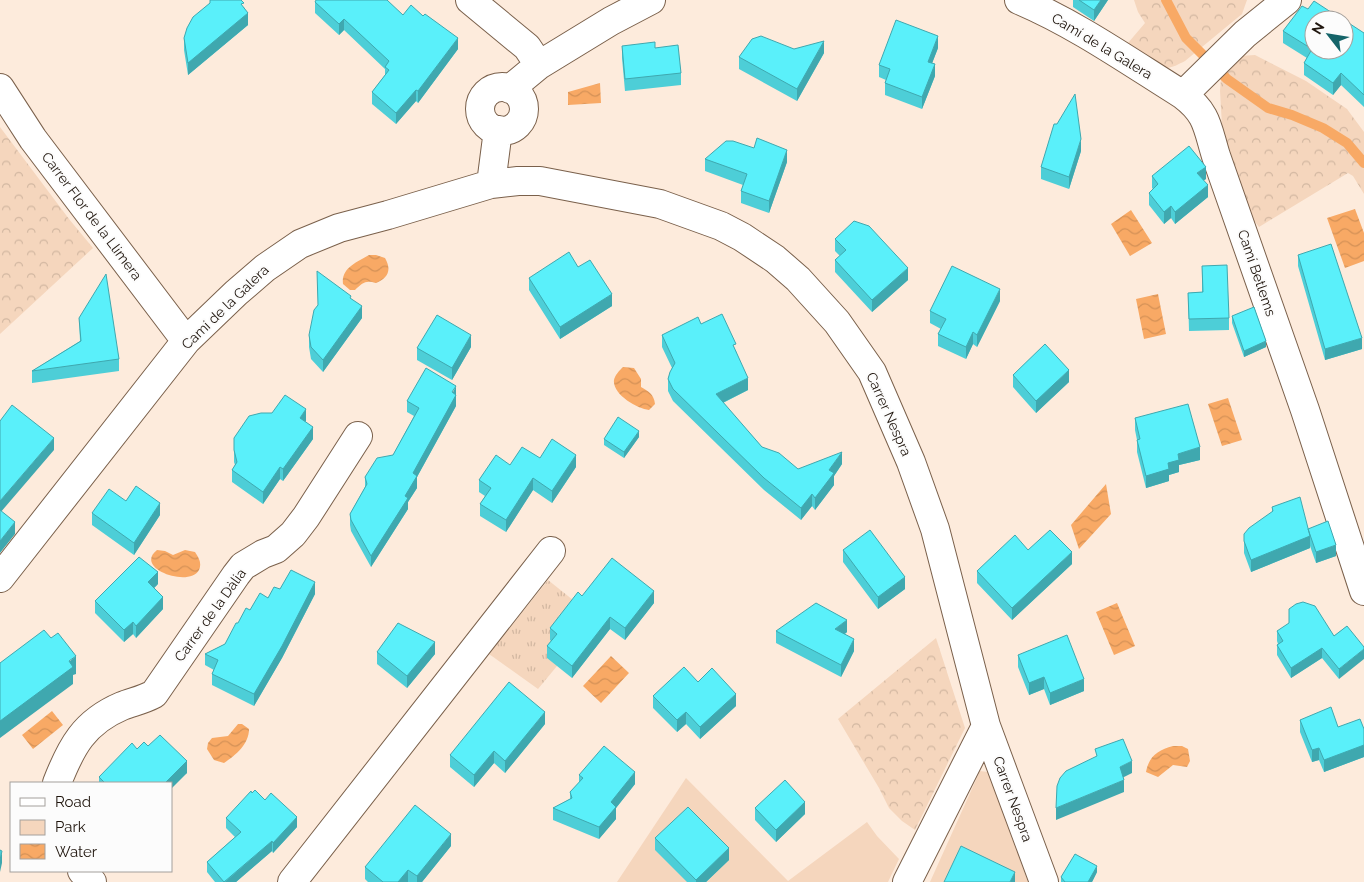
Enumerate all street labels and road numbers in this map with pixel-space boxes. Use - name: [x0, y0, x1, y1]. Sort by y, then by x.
- street label: Camí de la Galera: [1049, 10, 1155, 82]
- street label: Carrer Flor de la Llimera: [39, 149, 145, 283]
- street label: Camí Betlems: [1235, 228, 1279, 319]
- street label: Camí de la Galera: [178, 262, 272, 352]
- street label: Carrer Nespra: [863, 370, 915, 458]
- street label: Carrer de la Dàlia: [171, 565, 249, 665]
- street label: Carrer Nespra: [990, 754, 1036, 844]

